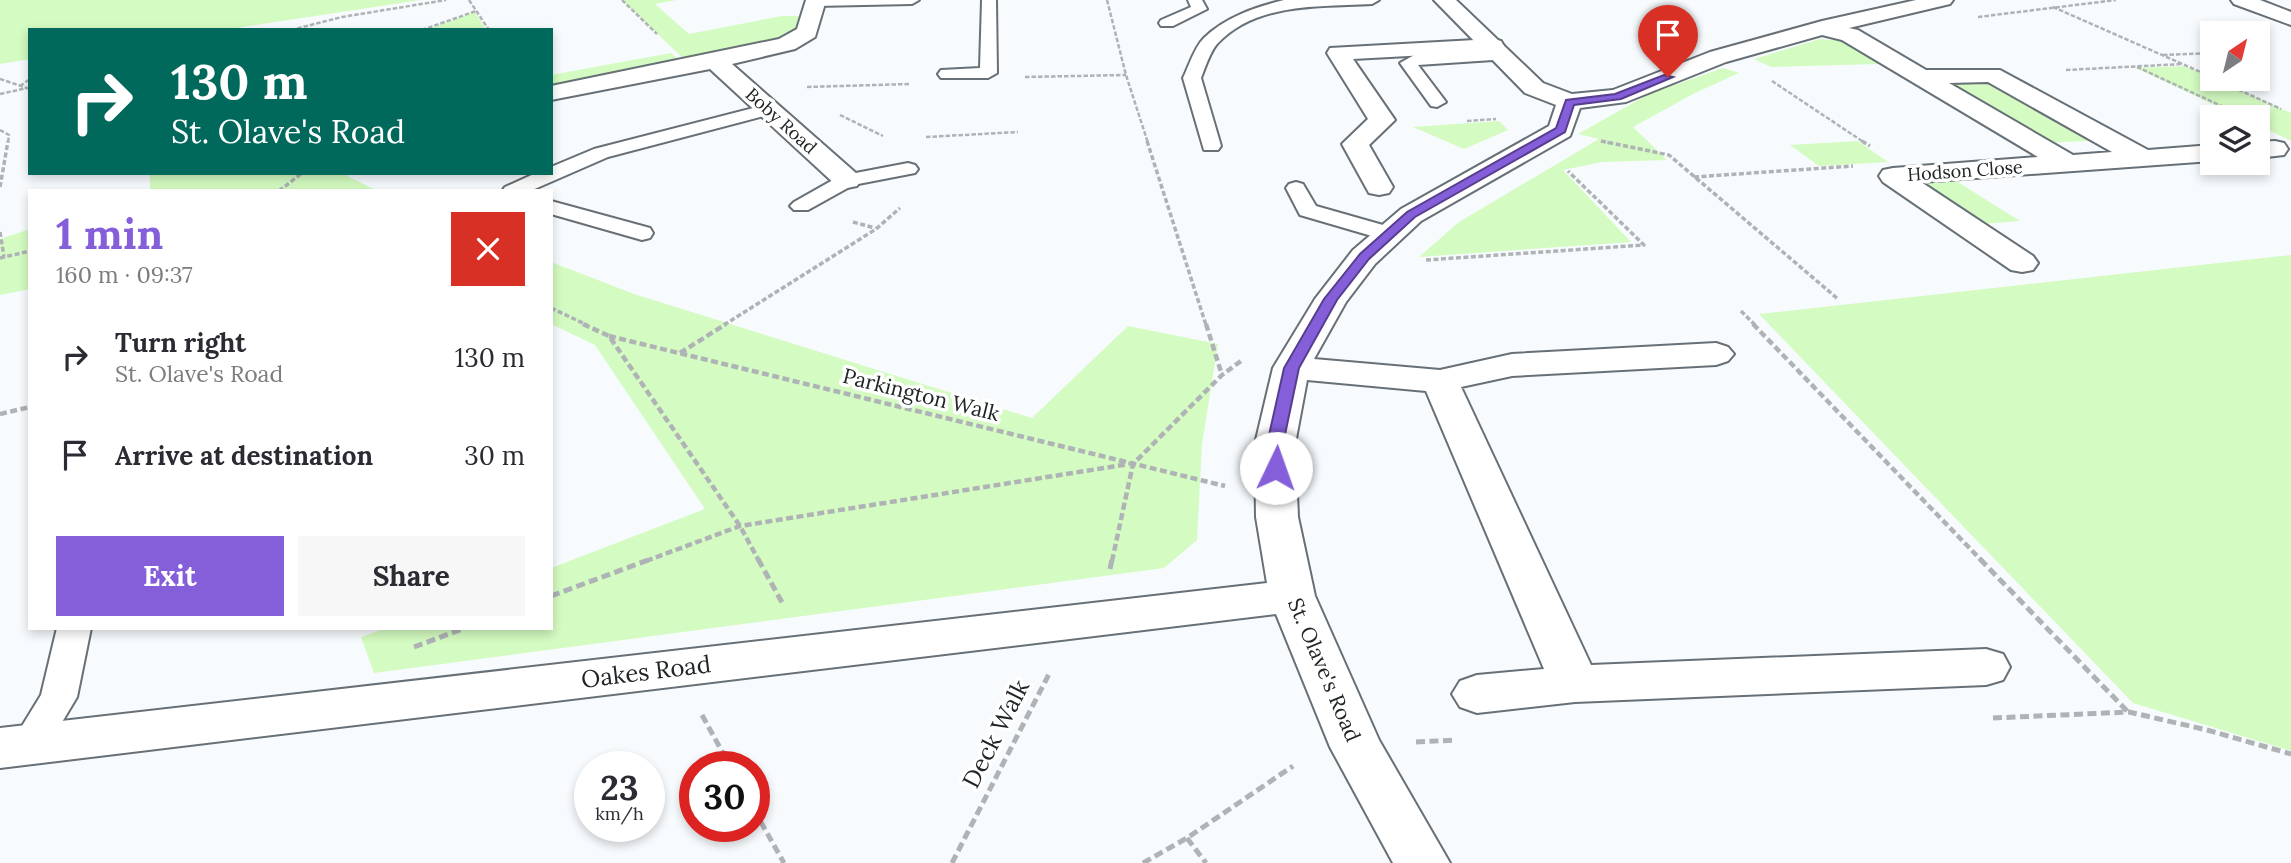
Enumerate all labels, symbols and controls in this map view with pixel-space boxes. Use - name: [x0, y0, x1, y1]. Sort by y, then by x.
- pin: [1638, 5, 1698, 77]
- icon: arrive: [1649, 16, 1687, 54]
- north arrow: [2200, 21, 2270, 91]
- map controls: [2200, 21, 2270, 175]
- text: 130 m: [171, 50, 307, 112]
- icon: right: [56, 56, 147, 147]
- street label: Boby Road: [741, 83, 822, 159]
- button: layers: [2200, 105, 2270, 175]
- text: St. Olave's Road: [171, 111, 405, 152]
- street label: Hodson Close: [1907, 155, 2024, 186]
- text: 1 min: [56, 207, 163, 261]
- button: close: [451, 212, 525, 286]
- text: 160 m · 09:37: [56, 260, 193, 289]
- text: Turn right: [115, 326, 246, 359]
- icon: right: [56, 338, 94, 376]
- text: 130 m: [455, 341, 525, 374]
- text: St. Olave's Road: [115, 359, 283, 388]
- street label: Parkington Walk: [840, 362, 1003, 427]
- position arrow: [1239, 431, 1313, 505]
- icon: arrive: [56, 436, 94, 474]
- text: Arrive at destination: [115, 439, 373, 472]
- text: 30 m: [464, 439, 525, 472]
- button: Exit: [56, 536, 284, 616]
- button: Share: [298, 536, 525, 616]
- street label: St. Olave's Road: [1282, 594, 1367, 746]
- street label: Oakes Road: [579, 648, 712, 695]
- street label: Deck Walk: [955, 674, 1036, 793]
- speed limit sign: 30: [679, 751, 770, 842]
- text: 23: [600, 765, 639, 810]
- text: km/h: [595, 802, 644, 825]

